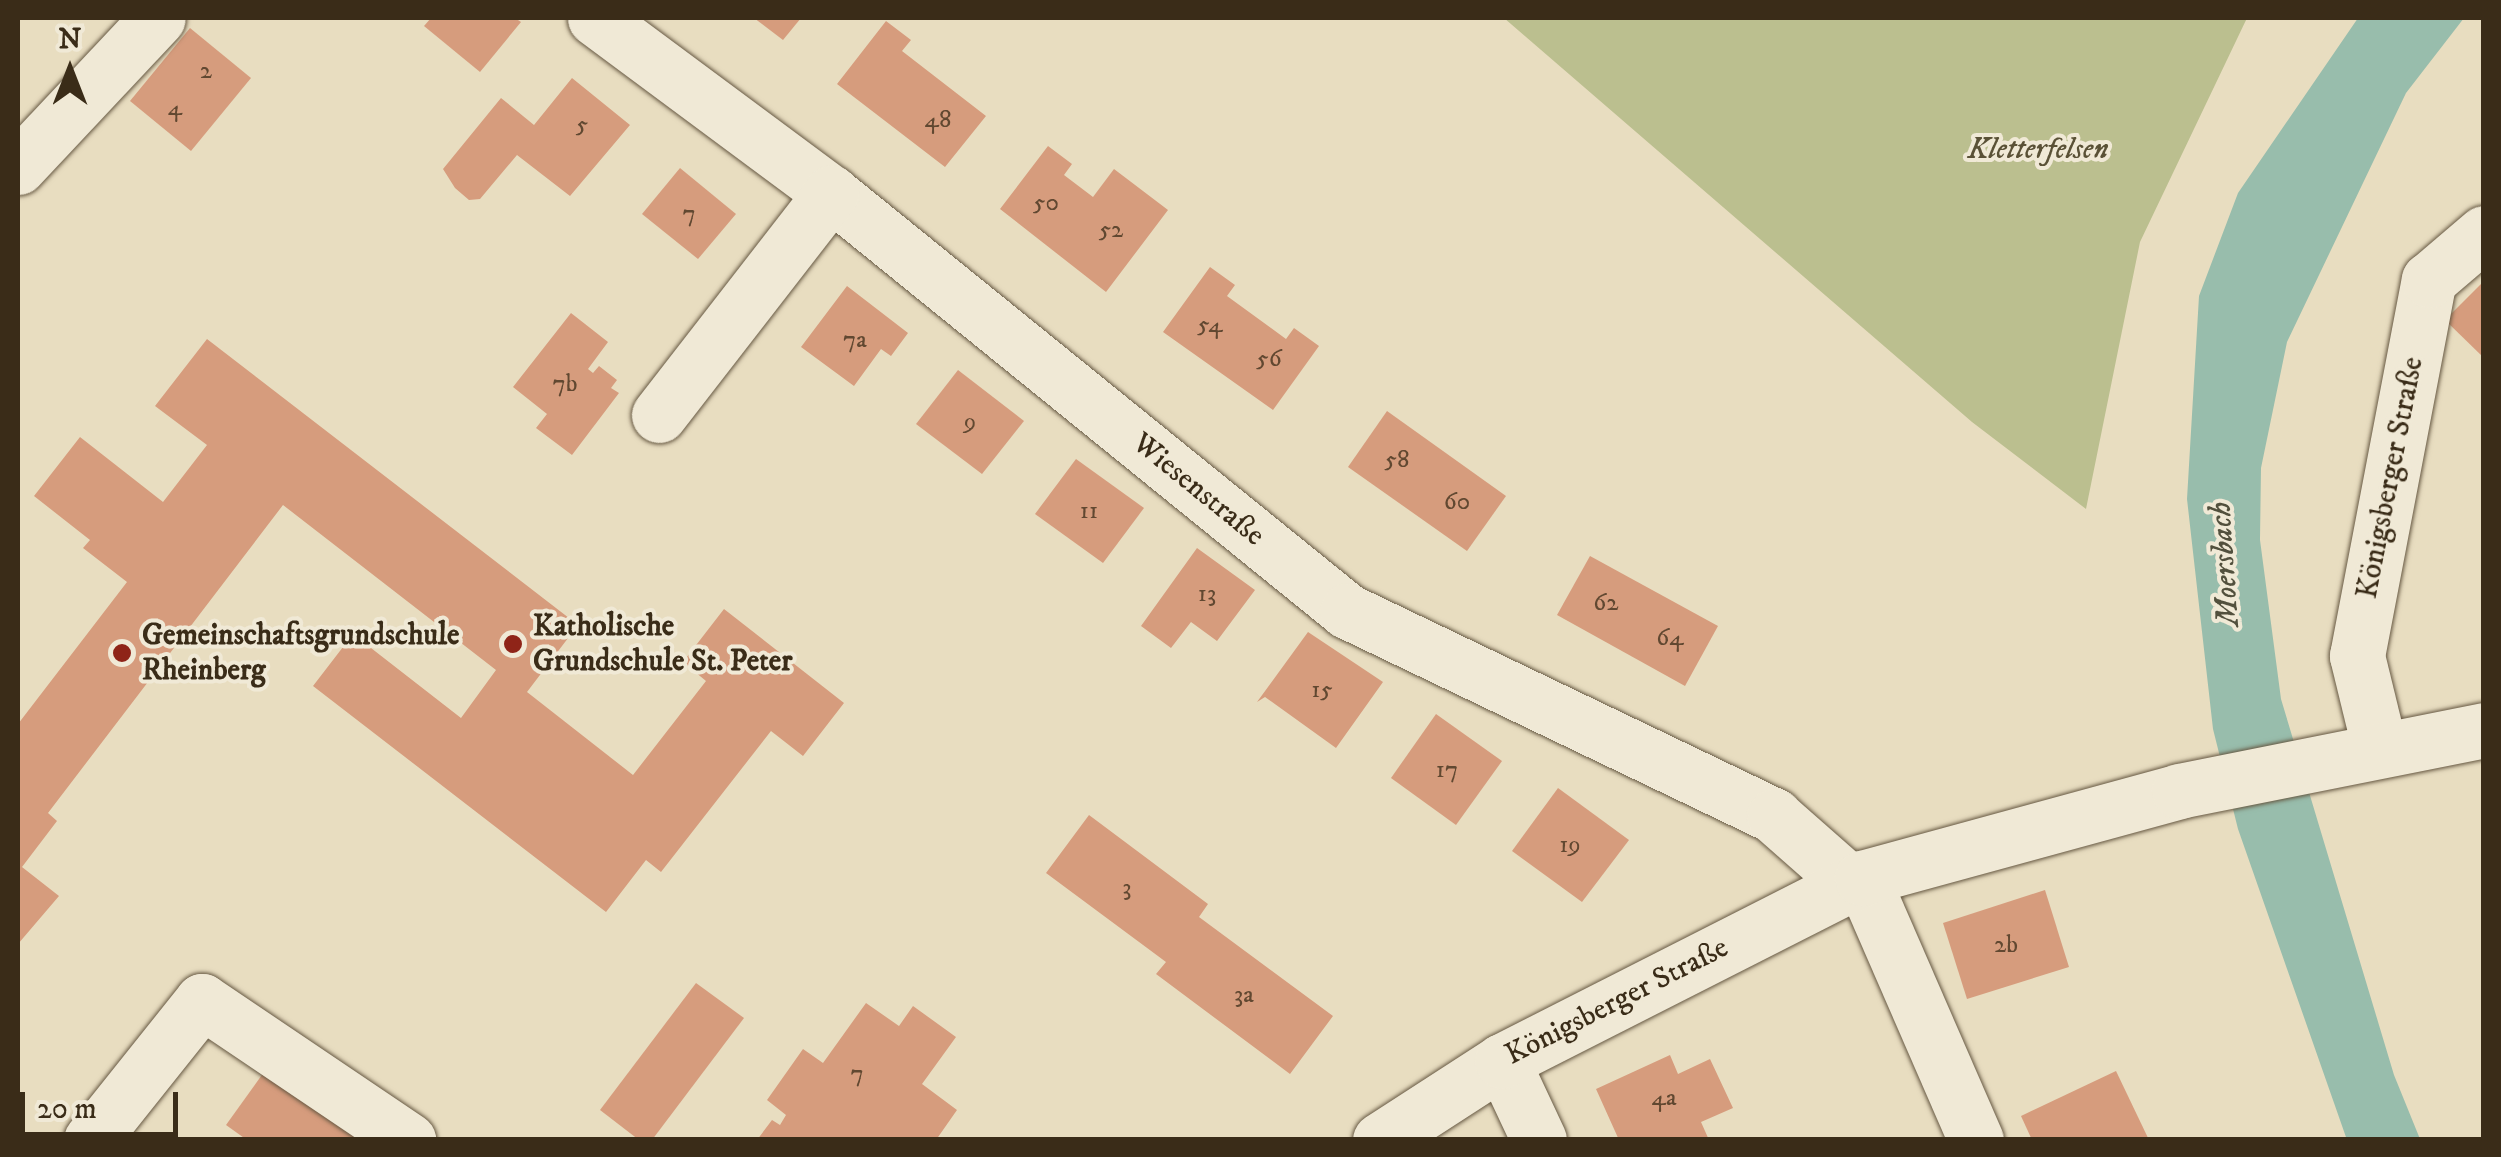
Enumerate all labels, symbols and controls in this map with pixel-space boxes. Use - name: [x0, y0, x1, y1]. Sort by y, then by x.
- north arrow: [20, 20, 120, 120]
- text: N: [59, 22, 81, 57]
- house number: 2: [200, 56, 212, 86]
- house number: 4: [168, 93, 182, 123]
- house number: 48: [925, 105, 951, 135]
- house number: 5: [576, 110, 588, 140]
- park label: Kletterfelsen: [1968, 132, 2108, 168]
- house number: 50: [1033, 188, 1059, 218]
- house number: 7: [682, 199, 696, 229]
- house number: 52: [1099, 215, 1123, 245]
- house number: 54: [1197, 310, 1223, 340]
- house number: 7a: [843, 325, 867, 355]
- house number: 56: [1256, 344, 1282, 374]
- street label: Königsberger Straße: [2350, 354, 2432, 602]
- house number: 7b: [553, 369, 577, 399]
- house number: 9: [964, 407, 976, 437]
- street label: Wiesenstraße: [1125, 426, 1271, 554]
- house number: 58: [1385, 445, 1409, 475]
- house number: 60: [1444, 487, 1470, 517]
- house number: 11: [1080, 496, 1098, 526]
- water label: Moersbach: [2201, 500, 2249, 628]
- house number: 13: [1198, 579, 1216, 609]
- house number: 62: [1593, 588, 1619, 618]
- place label: Katholische Grundschule St. Peter: [533, 609, 792, 680]
- place label: Gemeinschaftsgrundschule Rheinberg: [142, 618, 459, 688]
- house number: 64: [1656, 623, 1684, 653]
- marker: Katholische Grundschule St. Peter: [502, 633, 524, 655]
- marker: Gemeinschaftsgrundschule Rheinberg: [111, 642, 133, 664]
- house number: 15: [1311, 675, 1333, 705]
- house number: 17: [1436, 755, 1458, 785]
- house number: 19: [1559, 830, 1581, 860]
- house number: 3: [1122, 873, 1132, 903]
- street label: Königsberger Straße: [1499, 930, 1735, 1074]
- house number: 2b: [1994, 930, 2018, 960]
- house number: 3a: [1234, 980, 1254, 1010]
- house number: 7: [850, 1059, 864, 1089]
- scale bar: [25, 1072, 182, 1134]
- house number: 4a: [1651, 1083, 1677, 1113]
- text: 20 m: [37, 1091, 97, 1128]

